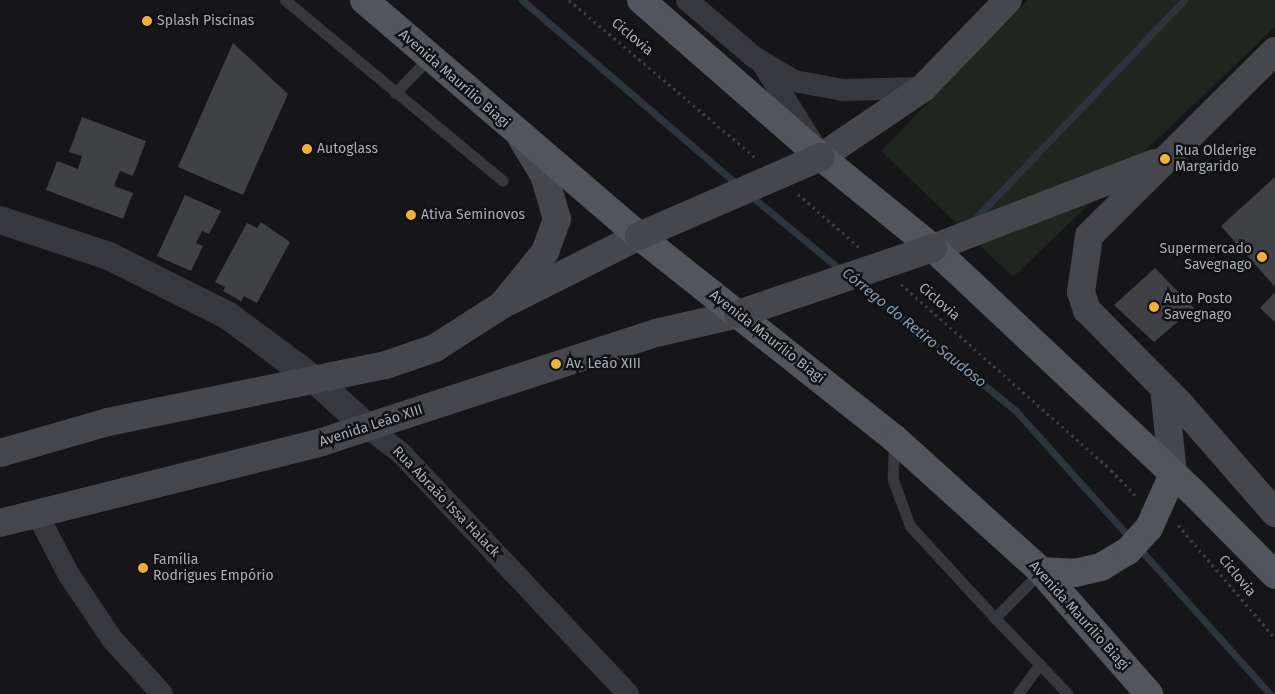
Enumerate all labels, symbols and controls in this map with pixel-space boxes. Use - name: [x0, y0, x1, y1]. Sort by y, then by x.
- place label: Splash Piscinas: [157, 13, 254, 29]
- marker: Splash Piscinas: [141, 15, 153, 27]
- street label: Ciclovia: [608, 15, 656, 59]
- street label: Avenida Maurílio Biagi: [395, 26, 513, 132]
- place label: Autoglass: [317, 141, 378, 157]
- marker: Autoglass: [301, 143, 313, 155]
- place label: Rua Olderige Margarido: [1175, 143, 1257, 176]
- marker: Rua Olderige Margarido: [1159, 153, 1171, 165]
- place label: Ativa Seminovos: [421, 207, 525, 223]
- marker: Ativa Seminovos: [405, 209, 417, 221]
- place label: Supermercado Savegnago: [1160, 241, 1252, 274]
- marker: Supermercado Savegnago: [1256, 251, 1268, 263]
- water label: Córrego do Retiro Saudoso: [838, 264, 990, 392]
- street label: Ciclovia: [915, 280, 963, 324]
- street label: Avenida Maurílio Biagi: [706, 287, 828, 387]
- place label: Auto Posto Savegnago: [1164, 291, 1232, 324]
- marker: Auto Posto Savegnago: [1148, 301, 1160, 313]
- place label: Av. Leão XIII: [566, 356, 641, 372]
- marker: Av. Leão XIII: [550, 358, 562, 370]
- street label: Avenida Leão XIII: [317, 401, 425, 451]
- street label: Rua Abraão Issa Halack: [389, 443, 503, 561]
- place label: Família Rodrigues Empório: [153, 552, 274, 584]
- street label: Ciclovia: [1215, 552, 1259, 600]
- street label: Avenida Maurílio Biagi: [1025, 558, 1133, 674]
- marker: Família Rodrigues Empório: [137, 562, 149, 574]

